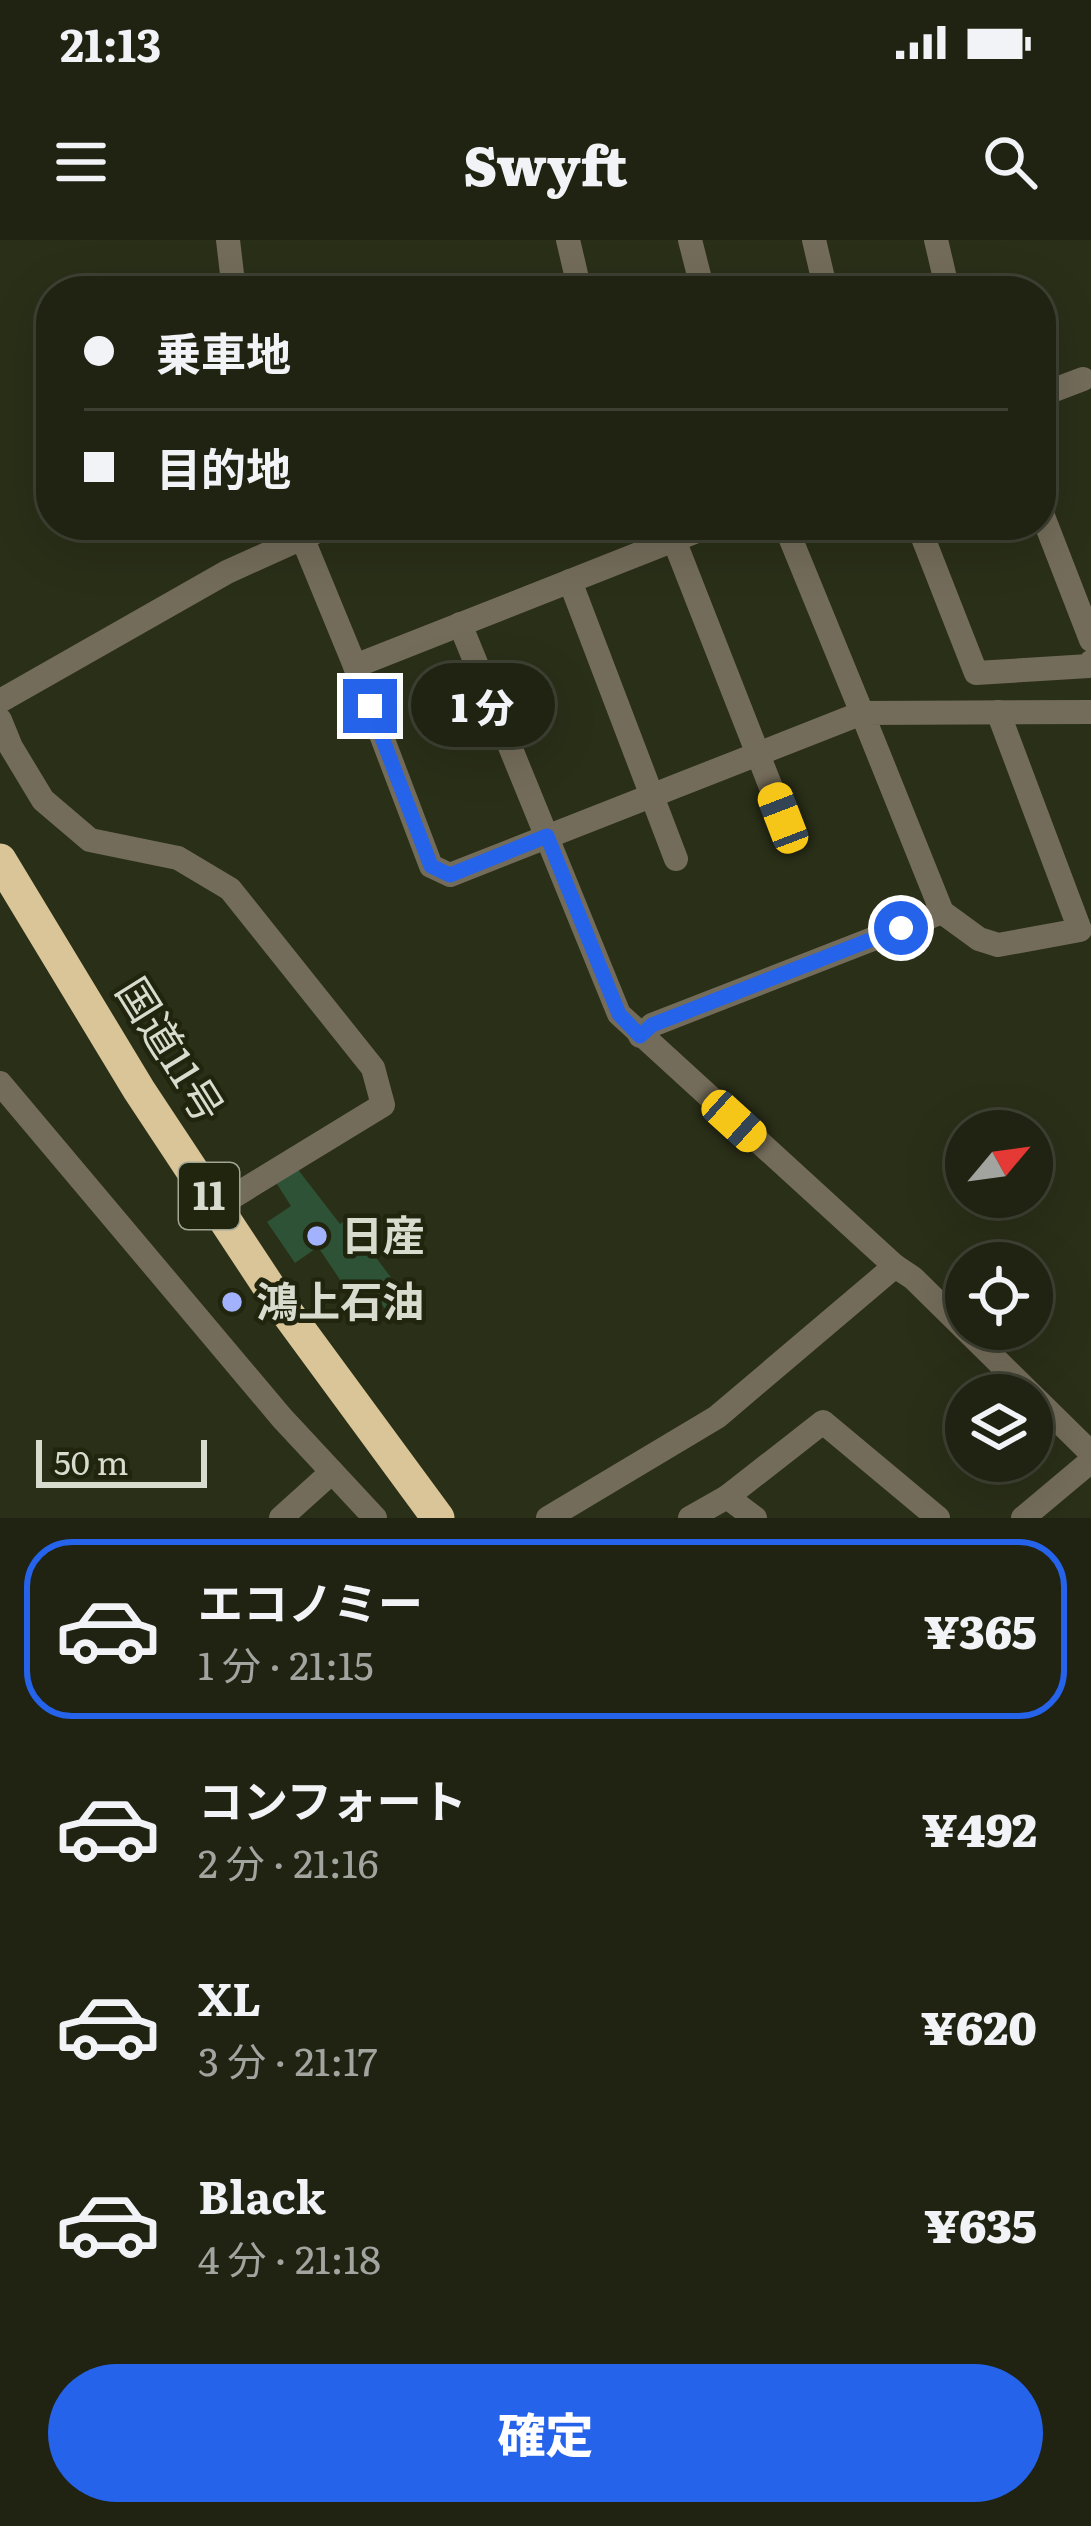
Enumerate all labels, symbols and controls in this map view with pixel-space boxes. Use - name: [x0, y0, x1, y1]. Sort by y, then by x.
- text: 21:13: [60, 9, 161, 76]
- text: Swyft: [464, 122, 628, 203]
- icon: menu: [48, 129, 114, 195]
- icon: search: [977, 129, 1043, 195]
- text: 乗車地: [156, 318, 291, 385]
- text: 目的地: [156, 433, 291, 500]
- callout: 1 分: [412, 664, 556, 748]
- text: 1 分: [451, 676, 515, 734]
- route end: [343, 679, 397, 733]
- car: [753, 778, 813, 858]
- route start: [874, 901, 928, 955]
- street label: 国道11号: [104, 964, 241, 1133]
- car: [695, 1084, 773, 1158]
- north arrow: [945, 1110, 1053, 1218]
- map controls: [945, 1110, 1053, 1482]
- road number: 11: [179, 1163, 239, 1229]
- place label: 日産: [341, 1202, 425, 1264]
- marker: 日産: [304, 1223, 330, 1249]
- button: locate: [945, 1242, 1053, 1350]
- place label: 鴻上石油: [256, 1268, 424, 1330]
- marker: 鴻上石油: [219, 1289, 245, 1315]
- button: layers: [945, 1374, 1053, 1482]
- scale bar: [36, 1434, 207, 1487]
- text: 50 m: [54, 1436, 128, 1485]
- text: エコノミー: [198, 1567, 423, 1634]
- icon: car: [54, 1575, 162, 1683]
- text: ¥365: [924, 1596, 1037, 1663]
- text: 1 分 · 21:15: [198, 1634, 374, 1692]
- text: コンフォート: [198, 1765, 467, 1832]
- icon: car: [54, 1773, 162, 1881]
- text: ¥492: [922, 1794, 1037, 1861]
- text: 2 分 · 21:16: [198, 1832, 379, 1890]
- text: XL: [198, 1963, 261, 2030]
- icon: car: [54, 1971, 162, 2079]
- text: ¥620: [921, 1992, 1037, 2059]
- text: 3 分 · 21:17: [198, 2030, 378, 2088]
- text: Black: [198, 2161, 326, 2228]
- icon: car: [54, 2169, 162, 2277]
- text: ¥635: [924, 2190, 1037, 2257]
- text: 4 分 · 21:18: [198, 2228, 381, 2286]
- button: 確定: [48, 2364, 1043, 2502]

